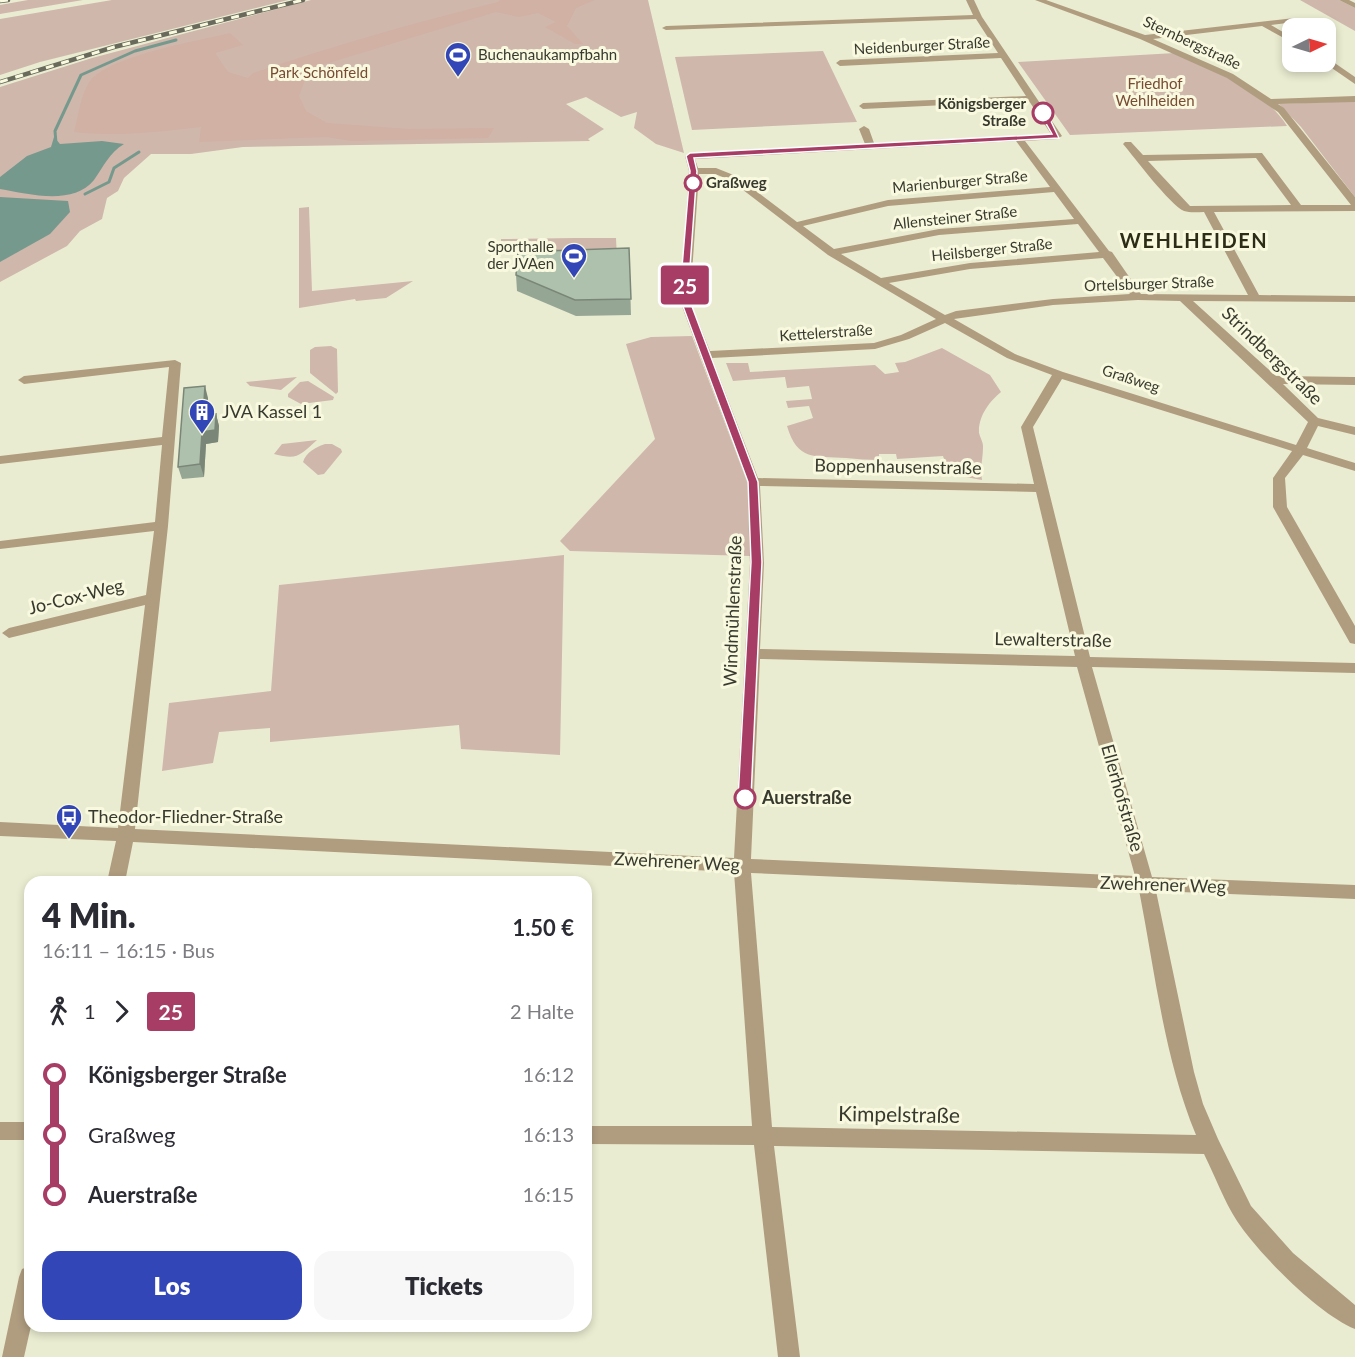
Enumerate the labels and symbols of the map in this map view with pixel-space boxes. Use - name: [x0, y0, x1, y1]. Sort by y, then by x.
- street label: Sternbergstraße: [1141, 12, 1244, 73]
- north arrow: [1282, 18, 1336, 72]
- street label: Neidenburger Straße: [853, 32, 991, 58]
- sports icon: Buchenaukampfbahn: [443, 40, 473, 78]
- place label: Buchenaukampfbahn: [478, 45, 617, 63]
- park label: Park Schönfeld: [270, 63, 368, 81]
- park label: Friedhof Wehlheiden: [1115, 74, 1195, 109]
- place label: Königsberger Straße: [937, 94, 1026, 129]
- marker: Königsberger Straße: [1032, 102, 1054, 124]
- street label: Marienburger Straße: [892, 166, 1028, 196]
- place label: Graßweg: [706, 173, 767, 191]
- marker: Graßweg: [684, 174, 702, 192]
- street label: Allensteiner Straße: [892, 202, 1018, 232]
- district label: WEHLHEIDEN: [1120, 228, 1268, 252]
- street label: Heilsberger Straße: [931, 234, 1053, 264]
- place label: Sporthalle der JVAen: [487, 237, 554, 272]
- sports icon: Sporthalle der JVAen: [559, 241, 589, 279]
- line badge: 25: [658, 266, 712, 304]
- street label: Ortelsburger Straße: [1084, 272, 1214, 294]
- street label: Strindbergstraße: [1218, 302, 1328, 409]
- street label: Kettelerstraße: [779, 320, 873, 344]
- street label: Graßweg: [1100, 360, 1163, 396]
- building icon: JVA Kassel 1: [187, 397, 217, 435]
- place label: JVA Kassel 1: [222, 400, 322, 422]
- street label: Boppenhausenstraße: [814, 454, 982, 478]
- street label: Windmühlenstraße: [718, 535, 746, 687]
- street label: Jo-Cox-Weg: [26, 574, 126, 618]
- street label: Lewalterstraße: [994, 627, 1112, 651]
- street label: Ellerhofstraße: [1097, 741, 1149, 854]
- place label: Auerstraße: [761, 786, 852, 808]
- marker: Auerstraße: [734, 787, 756, 809]
- bus stop icon: Theodor-Fliedner-Straße: [54, 802, 84, 840]
- place label: Theodor-Fliedner-Straße: [88, 805, 283, 827]
- street label: Zwehrener Weg: [613, 847, 741, 875]
- street label: Zwehrener Weg: [1100, 871, 1226, 897]
- street label: Kimpelstraße: [838, 1100, 960, 1127]

